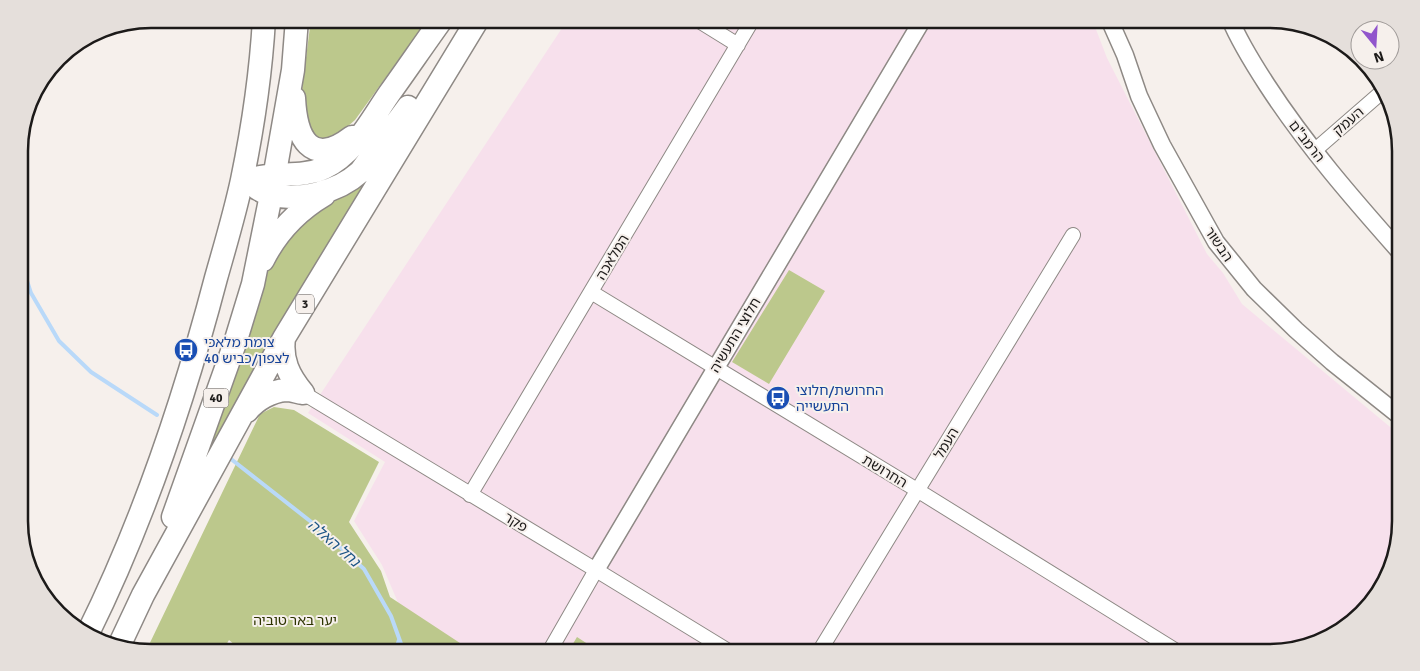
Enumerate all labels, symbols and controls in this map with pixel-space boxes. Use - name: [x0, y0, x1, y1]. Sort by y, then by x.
- north arrow: [1350, 20, 1400, 70]
- text: N: [1372, 47, 1386, 66]
- street label: העמק: [1330, 103, 1367, 139]
- street label: הרמב"ם: [1285, 117, 1328, 166]
- street label: הבשור: [1201, 224, 1236, 265]
- street label: המלאכה: [592, 231, 633, 283]
- road number: 3: [296, 294, 314, 314]
- street label: חלוצי התעשיה: [706, 295, 764, 376]
- place label: צומת מלאכי לצפון/כביש 40: [204, 334, 290, 367]
- bus stop icon: צומת מלאכי לצפון/כביש 40: [173, 337, 199, 363]
- place label: החרושת/חלוצי התעשייה: [796, 382, 884, 415]
- bus stop icon: החרושת/חלוצי התעשייה: [765, 385, 791, 411]
- road number: 40: [204, 388, 228, 408]
- street label: העמל: [930, 424, 962, 462]
- street label: החרושת: [859, 451, 910, 491]
- street label: פקר: [501, 509, 531, 536]
- water label: נחל האלה: [304, 516, 365, 571]
- park label: יער באר טוביה: [253, 612, 337, 629]

